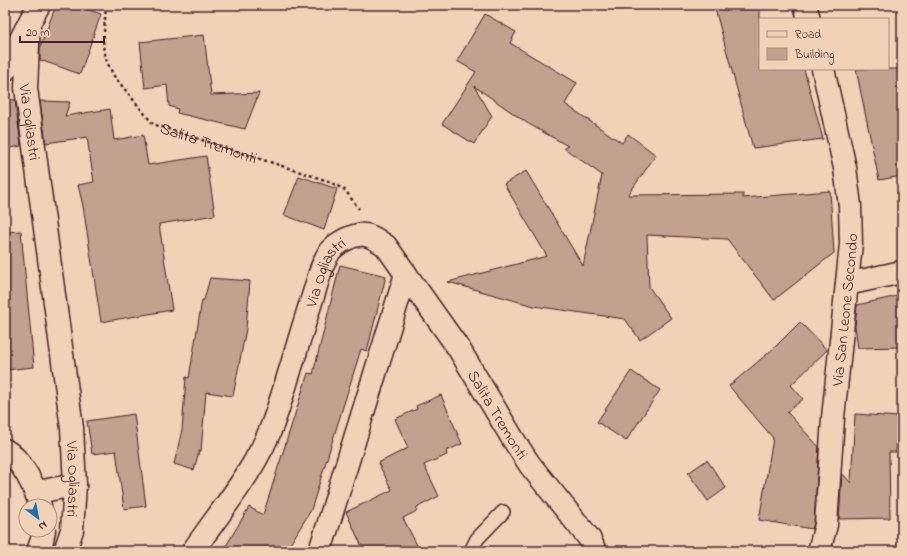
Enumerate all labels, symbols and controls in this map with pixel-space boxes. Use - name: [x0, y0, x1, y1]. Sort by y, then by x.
- scale bar: [20, 18, 104, 44]
- legend: [759, 18, 889, 70]
- text: 20 m: [26, 24, 49, 42]
- text: Road: [795, 26, 821, 44]
- text: Building: [794, 46, 834, 65]
- street label: Via Ogliastri: [11, 82, 46, 162]
- street label: Salita Tremonti: [157, 117, 260, 171]
- street label: Via Ogliastri: [300, 232, 351, 312]
- street label: Via San Leone Secondo: [826, 233, 865, 388]
- street label: Salita Tremonti: [460, 366, 533, 465]
- street label: Via Ogliastri: [59, 439, 85, 518]
- north arrow: [18, 498, 58, 538]
- text: N: [35, 517, 50, 534]

